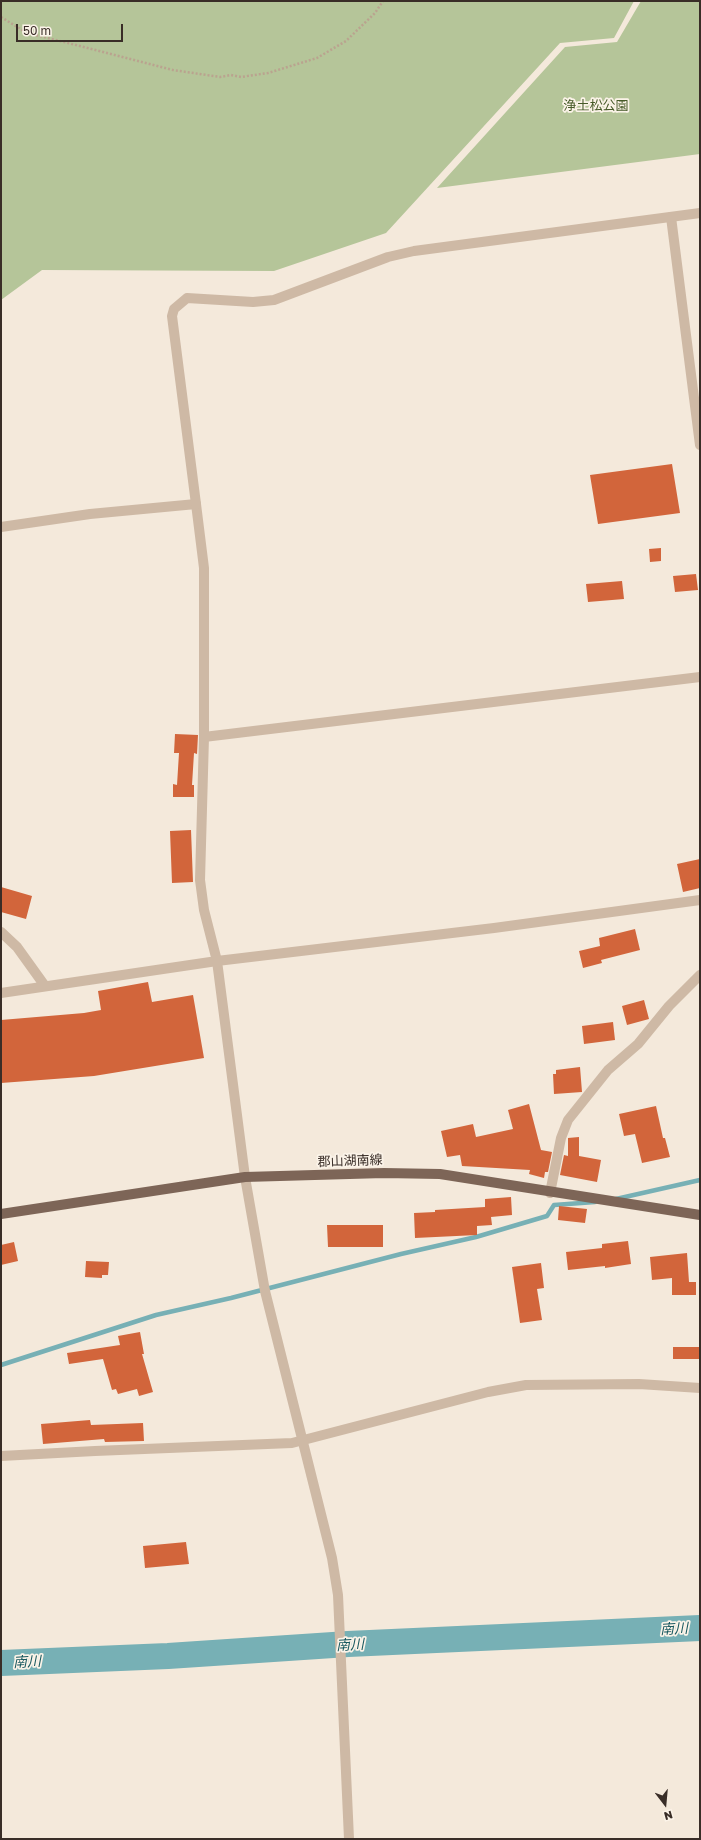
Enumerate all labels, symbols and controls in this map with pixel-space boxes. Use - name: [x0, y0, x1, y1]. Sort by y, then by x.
- scale bar: [18, 16, 125, 42]
- text: 50 m: [23, 23, 51, 38]
- park label: 浄土松公園: [564, 98, 628, 114]
- street label: 郡山湖南線: [317, 1152, 383, 1170]
- water label: 南川: [660, 1620, 688, 1638]
- water label: 南川: [336, 1636, 364, 1654]
- water label: 南川: [13, 1653, 41, 1671]
- north arrow: [645, 1784, 685, 1824]
- text: N: [663, 1809, 674, 1823]

